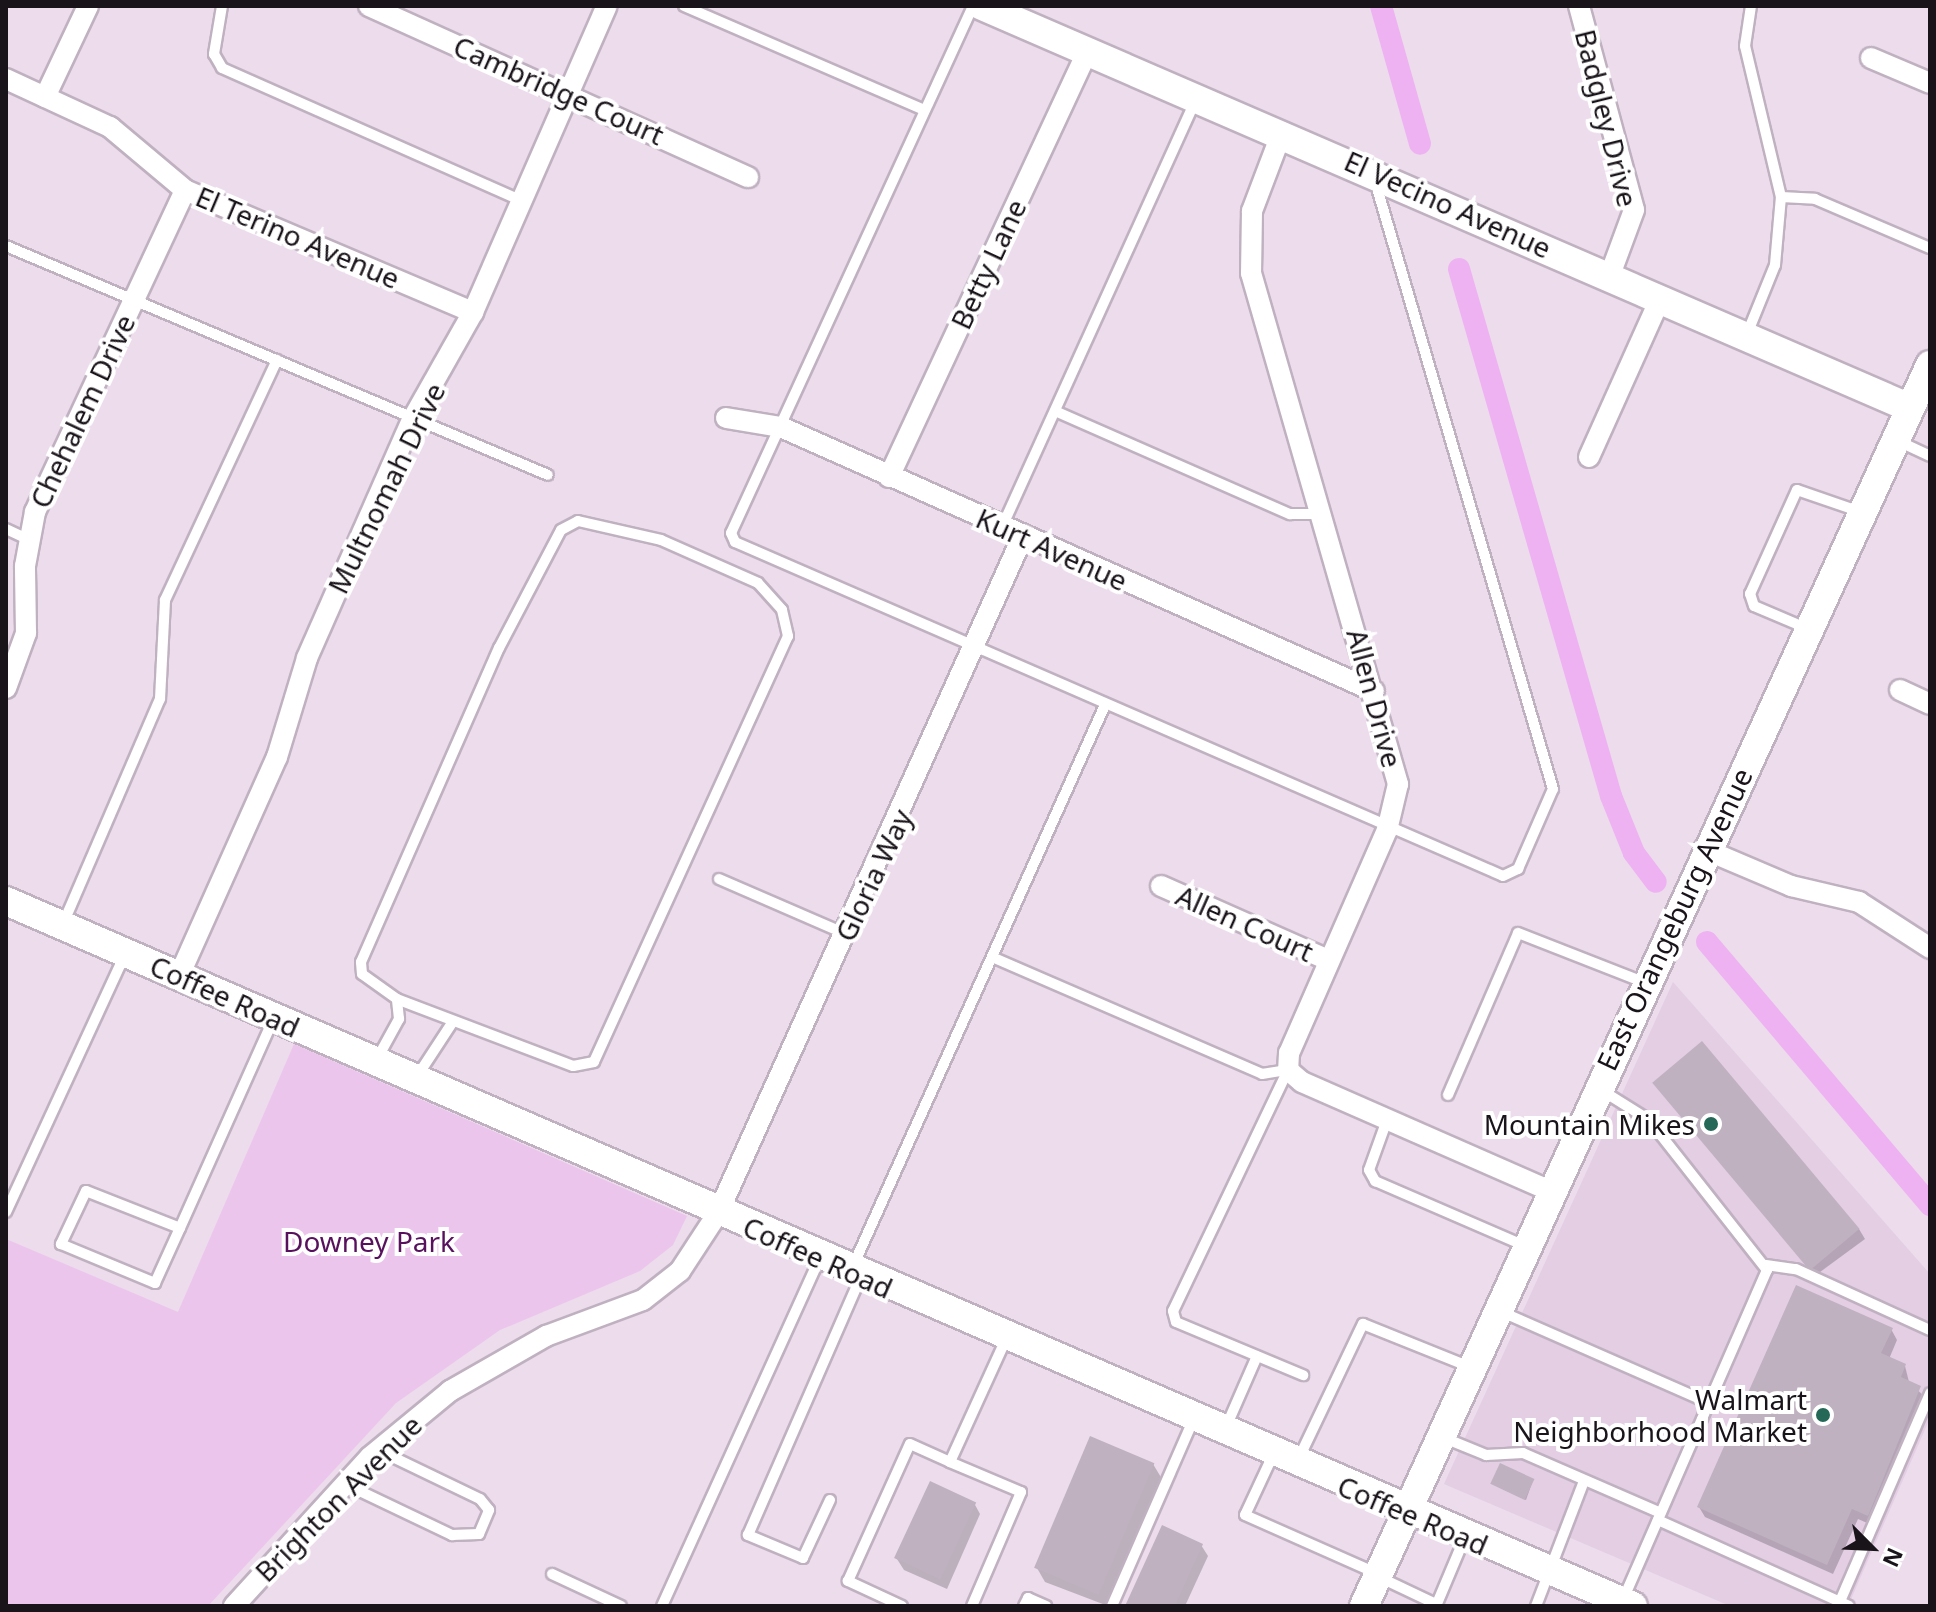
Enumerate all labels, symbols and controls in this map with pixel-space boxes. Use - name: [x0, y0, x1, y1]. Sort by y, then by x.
- street label: Badgley Drive: [1569, 26, 1645, 210]
- street label: Cambridge Court: [449, 29, 669, 151]
- street label: El Vecino Avenue: [1339, 143, 1557, 265]
- street label: El Terino Avenue: [191, 179, 405, 295]
- street label: Betty Lane: [943, 194, 1033, 334]
- street label: Chehalem Drive: [22, 309, 142, 513]
- street label: Multnomah Drive: [320, 377, 452, 599]
- street label: Kurt Avenue: [971, 501, 1133, 597]
- street label: Allen Drive: [1340, 625, 1410, 771]
- street label: East Orangeburg Avenue: [1589, 763, 1759, 1075]
- street label: Gloria Way: [828, 804, 918, 946]
- street label: Allen Court: [1171, 878, 1319, 968]
- street label: Coffee Road: [145, 948, 305, 1044]
- place label: Mountain Mikes: [1484, 1107, 1695, 1141]
- marker: Mountain Mikes: [1702, 1115, 1720, 1133]
- street label: Coffee Road: [738, 1209, 898, 1305]
- park label: Downey Park: [283, 1224, 455, 1258]
- place label: Walmart Neighborhood Market: [1513, 1382, 1807, 1448]
- marker: Walmart Neighborhood Market: [1814, 1406, 1832, 1424]
- street label: Brighton Avenue: [248, 1408, 428, 1588]
- street label: Coffee Road: [1333, 1468, 1493, 1562]
- north arrow: [1832, 1508, 1912, 1588]
- text: N: [1877, 1543, 1911, 1572]

